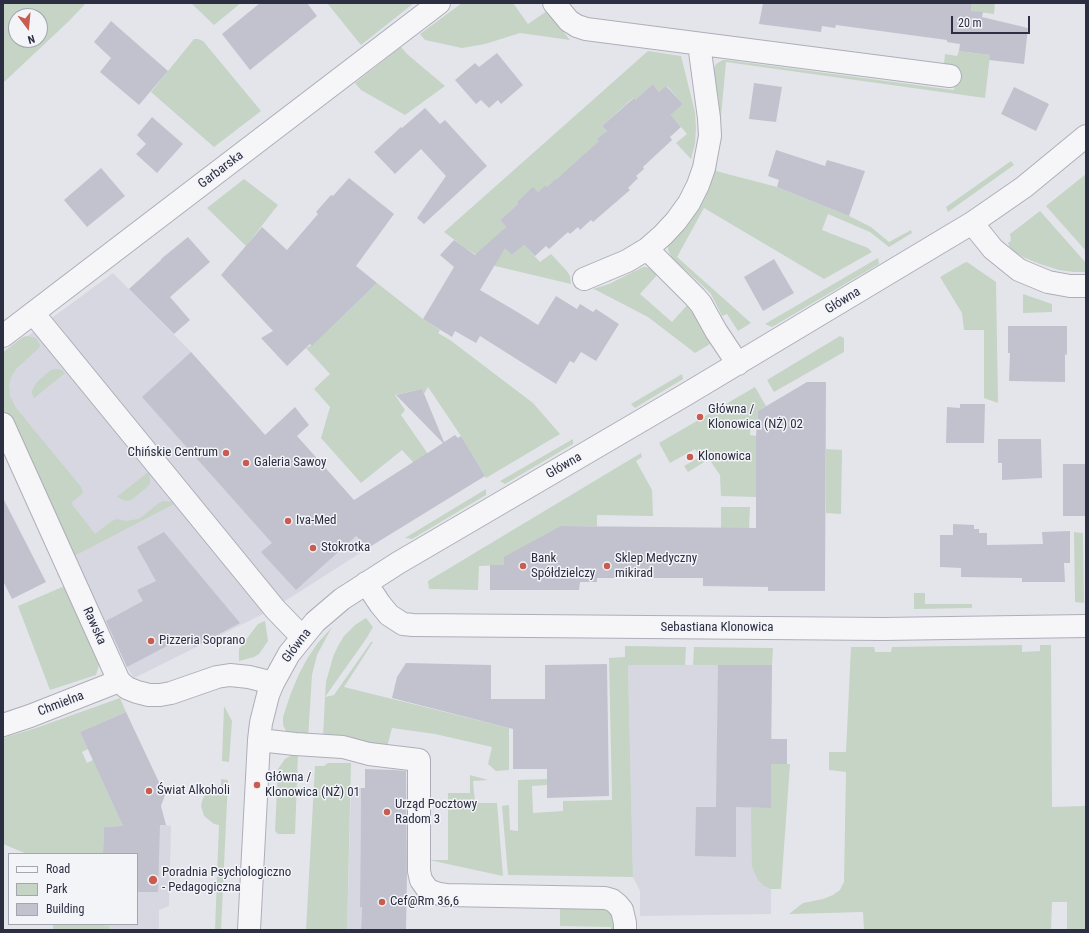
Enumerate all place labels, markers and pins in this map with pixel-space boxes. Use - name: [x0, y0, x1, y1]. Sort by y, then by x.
- place label: Główna / Klonowica (NŻ) 02: [708, 402, 803, 433]
- marker: Główna / Klonowica (NŻ) 02: [695, 412, 705, 422]
- place label: Chińskie Centrum: [128, 445, 218, 461]
- marker: Chińskie Centrum: [221, 448, 231, 458]
- place label: Klonowica: [698, 449, 751, 465]
- marker: Klonowica: [685, 452, 695, 462]
- place label: Galeria Sawoy: [254, 455, 326, 471]
- marker: Galeria Sawoy: [241, 458, 251, 468]
- place label: Iva-Med: [296, 513, 337, 529]
- marker: Iva-Med: [283, 516, 293, 526]
- place label: Stokrotka: [321, 540, 370, 556]
- marker: Stokrotka: [308, 543, 318, 553]
- place label: Bank Spółdzielczy: [531, 551, 595, 582]
- place label: Sklep Medyczny mikirad: [615, 551, 697, 582]
- marker: Bank Spółdzielczy: [518, 561, 528, 571]
- marker: Sklep Medyczny mikirad: [602, 561, 612, 571]
- place label: Pizzeria Soprano: [159, 633, 245, 649]
- marker: Pizzeria Soprano: [146, 636, 156, 646]
- place label: Główna / Klonowica (NŻ) 01: [265, 770, 360, 801]
- marker: Główna / Klonowica (NŻ) 01: [252, 780, 262, 790]
- place label: Świat Alkoholi: [157, 783, 230, 799]
- marker: Świat Alkoholi: [144, 786, 154, 796]
- place label: Urząd Pocztowy Radom 3: [395, 797, 477, 828]
- marker: Urząd Pocztowy Radom 3: [382, 807, 392, 817]
- place label: Poradnia Psychologiczno - Pedagogiczna: [162, 865, 291, 896]
- marker: Poradnia Psychologiczno - Pedagogiczna: [147, 874, 159, 886]
- place label: Cef@Rm 36,6: [390, 894, 459, 910]
- marker: Cef@Rm 36,6: [377, 897, 387, 907]

